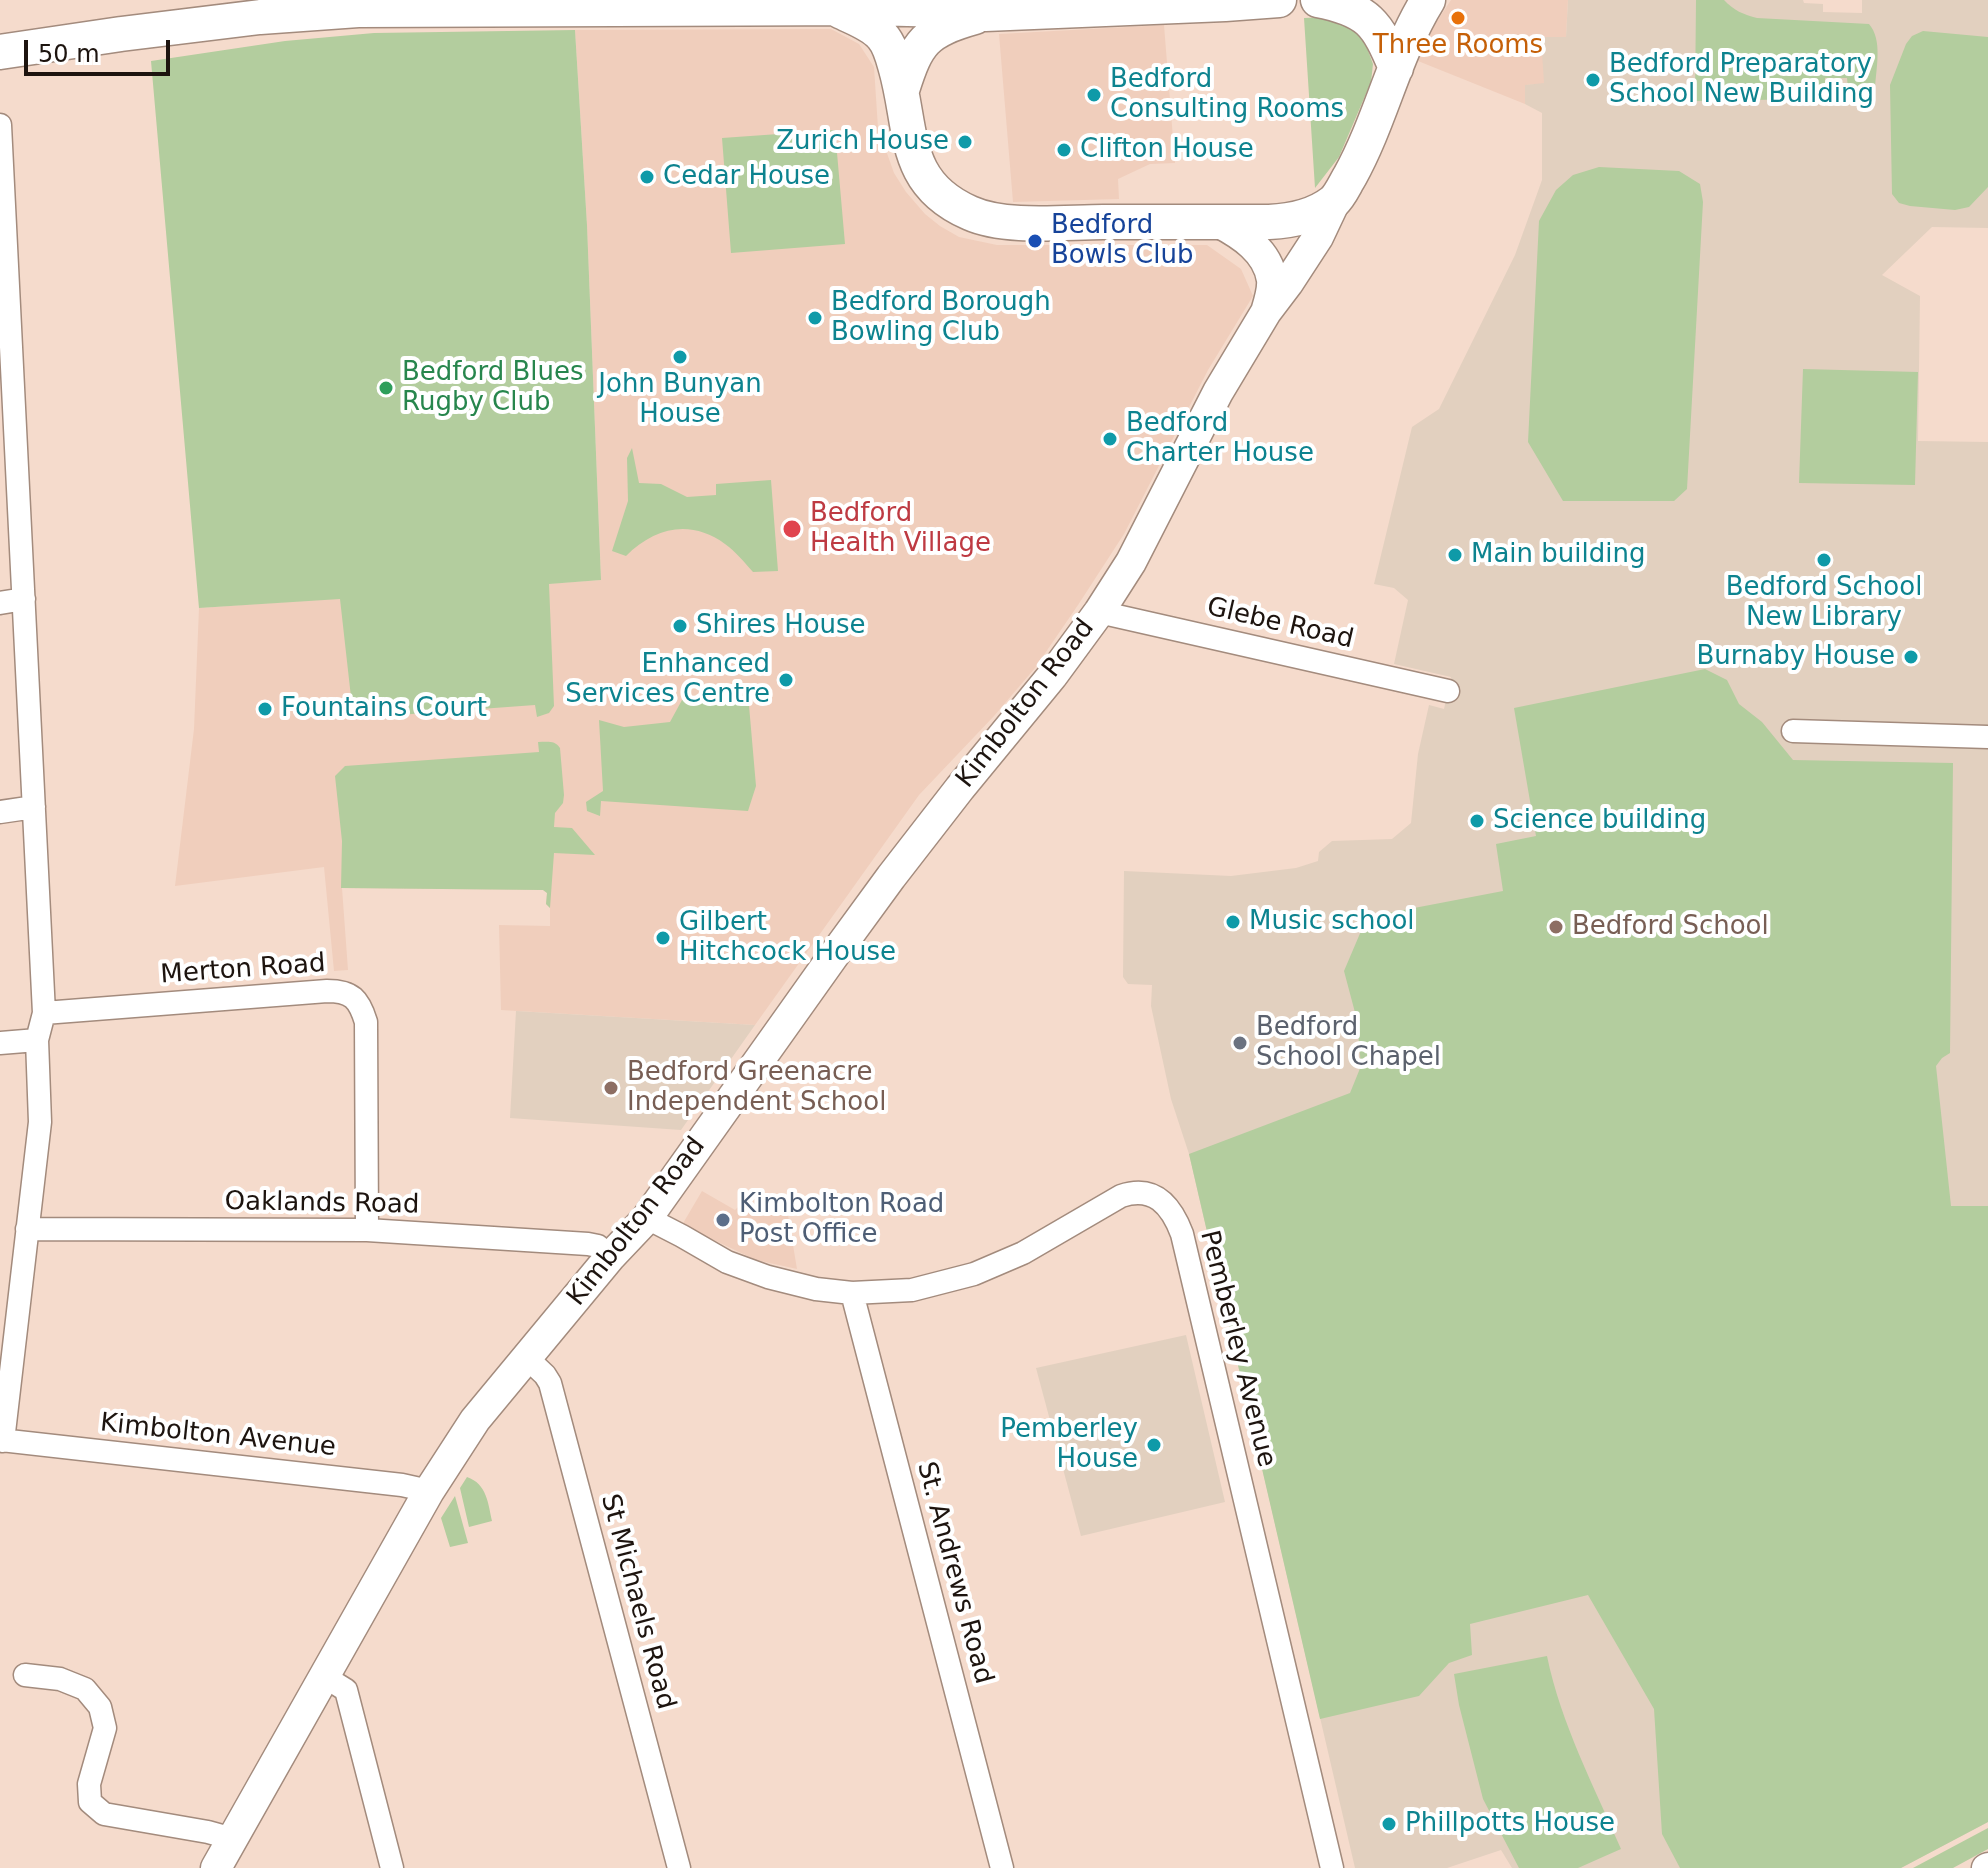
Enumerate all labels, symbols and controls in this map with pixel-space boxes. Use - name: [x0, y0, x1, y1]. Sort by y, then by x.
- marker: Three Rooms: [1449, 9, 1467, 27]
- scale bar: [28, 24, 174, 74]
- place label: Three Rooms: [1373, 30, 1543, 62]
- text: 50 m: [38, 40, 100, 68]
- place label: Bedford Preparatory School New Building: [1609, 49, 1874, 110]
- place label: Bedford Consulting Rooms: [1110, 64, 1344, 126]
- marker: Bedford Preparatory School New Building: [1584, 71, 1602, 89]
- marker: Bedford Consulting Rooms: [1085, 86, 1103, 104]
- place label: Zurich House: [776, 126, 949, 158]
- marker: Zurich House: [956, 133, 974, 151]
- place label: Clifton House: [1080, 134, 1254, 166]
- marker: Clifton House: [1055, 141, 1073, 159]
- place label: Cedar House: [663, 161, 830, 193]
- marker: Cedar House: [638, 168, 656, 186]
- place label: Bedford Bowls Club: [1051, 210, 1193, 272]
- marker: Bedford Bowls Club: [1026, 232, 1044, 250]
- place label: Bedford Borough Bowling Club: [831, 287, 1051, 348]
- marker: Bedford Borough Bowling Club: [806, 309, 824, 327]
- marker: John Bunyan House: [671, 348, 689, 366]
- place label: Bedford Blues Rugby Club: [402, 357, 583, 418]
- place label: John Bunyan House: [598, 369, 762, 430]
- marker: Bedford Blues Rugby Club: [377, 379, 395, 397]
- place label: Bedford Charter House: [1126, 408, 1314, 470]
- marker: Bedford Charter House: [1101, 430, 1119, 448]
- place label: Bedford Health Village: [810, 498, 991, 560]
- marker: Bedford Health Village: [781, 518, 803, 540]
- place label: Main building: [1471, 539, 1645, 571]
- marker: Main building: [1446, 546, 1464, 564]
- marker: Bedford School New Library: [1815, 551, 1833, 569]
- place label: Bedford School New Library: [1726, 572, 1922, 634]
- street label: Glebe Road: [1204, 592, 1356, 656]
- place label: Shires House: [696, 610, 866, 642]
- street label: Kimbolton Road: [951, 613, 1101, 795]
- marker: Shires House: [671, 617, 689, 635]
- place label: Burnaby House: [1696, 641, 1895, 673]
- marker: Burnaby House: [1902, 648, 1920, 666]
- place label: Enhanced Services Centre: [565, 649, 770, 710]
- marker: Enhanced Services Centre: [777, 671, 795, 689]
- place label: Fountains Court: [281, 693, 487, 725]
- marker: Fountains Court: [256, 700, 274, 718]
- place label: Science building: [1493, 805, 1706, 837]
- marker: Science building: [1468, 812, 1486, 830]
- place label: Music school: [1249, 906, 1415, 938]
- place label: Gilbert Hitchcock House: [679, 907, 896, 968]
- place label: Bedford School: [1572, 911, 1769, 943]
- marker: Music school: [1224, 913, 1242, 931]
- marker: Bedford School: [1547, 918, 1565, 936]
- marker: Gilbert Hitchcock House: [654, 929, 672, 947]
- street label: Merton Road: [160, 949, 326, 991]
- place label: Bedford School Chapel: [1256, 1012, 1441, 1074]
- marker: Bedford School Chapel: [1231, 1034, 1249, 1052]
- place label: Bedford Greenacre Independent School: [627, 1057, 886, 1118]
- marker: Bedford Greenacre Independent School: [602, 1079, 620, 1097]
- street label: Kimbolton Road: [562, 1131, 712, 1313]
- street label: Oaklands Road: [224, 1187, 420, 1221]
- place label: Kimbolton Road Post Office: [739, 1189, 944, 1250]
- marker: Kimbolton Road Post Office: [714, 1211, 732, 1229]
- street label: Pemberley Avenue: [1193, 1227, 1281, 1471]
- street label: Kimbolton Avenue: [99, 1408, 337, 1464]
- place label: Pemberley House: [1000, 1414, 1138, 1476]
- marker: Pemberley House: [1145, 1436, 1163, 1454]
- street label: St. Andrews Road: [909, 1459, 999, 1687]
- street label: St Michaels Road: [593, 1491, 681, 1713]
- place label: Phillpotts House: [1405, 1808, 1615, 1840]
- marker: Phillpotts House: [1380, 1815, 1398, 1833]

